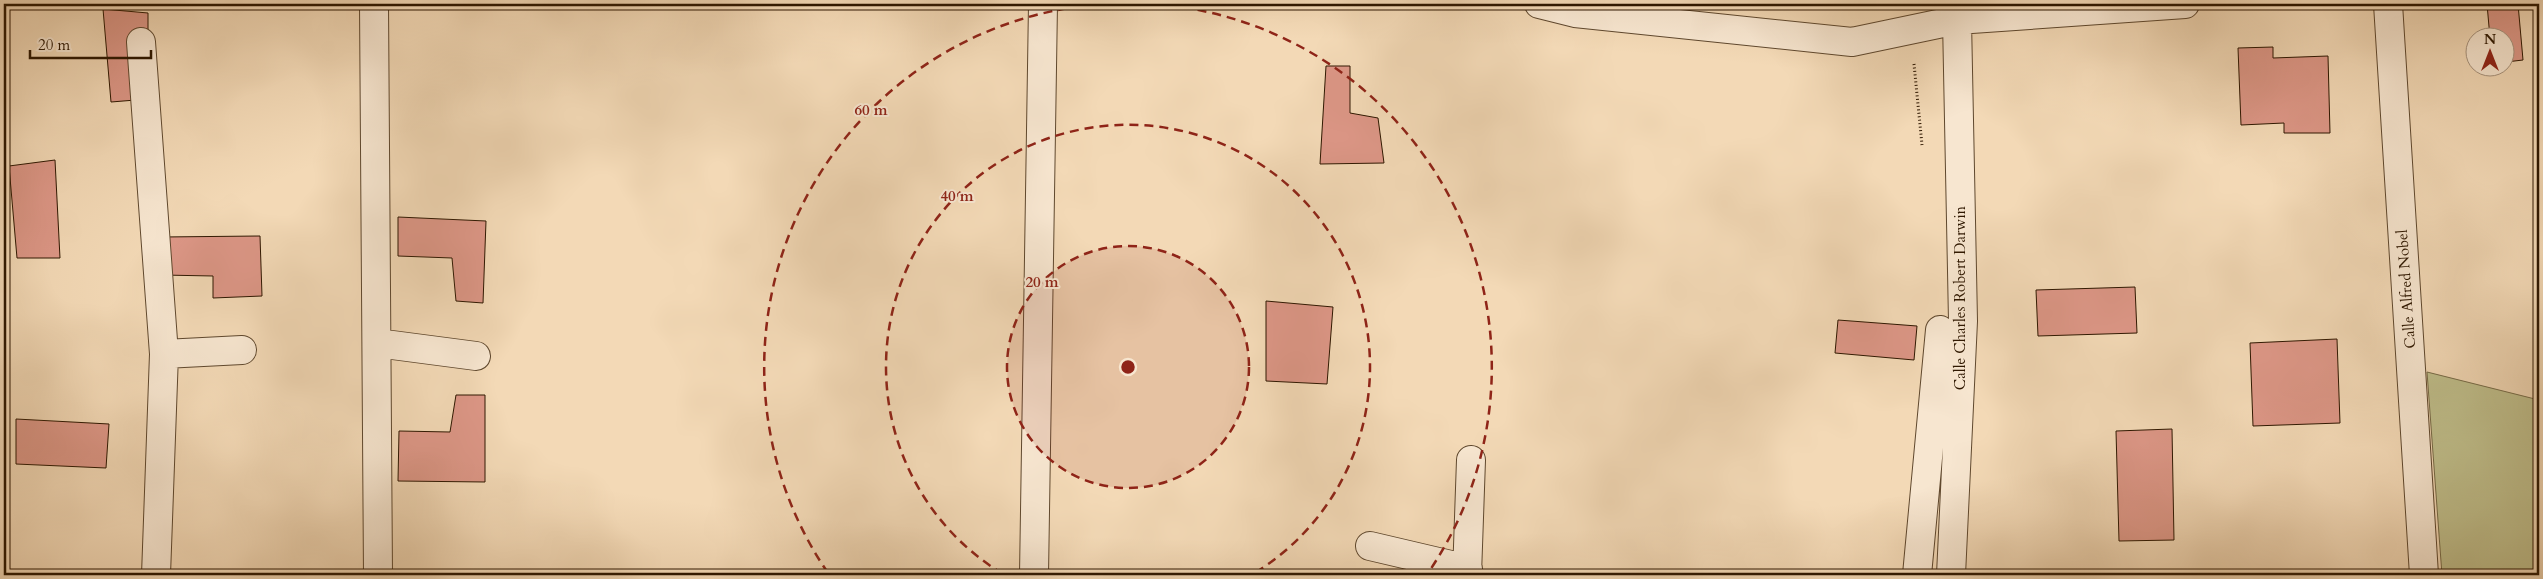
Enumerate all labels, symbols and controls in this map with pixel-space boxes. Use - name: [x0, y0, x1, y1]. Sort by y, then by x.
- scale bar: [30, 28, 151, 60]
- north arrow: [2466, 28, 2516, 78]
- text: N: [2484, 30, 2496, 49]
- text: 20 m: [38, 35, 70, 55]
- text: 60 m: [854, 100, 888, 120]
- text: 40 m: [940, 186, 974, 206]
- street label: Calle Charles Robert Darwin: [1950, 205, 1970, 390]
- street label: Calle Alfred Nobel: [2392, 229, 2420, 349]
- text: 20 m: [1025, 272, 1059, 292]
- centre of rings: [1119, 358, 1137, 376]

